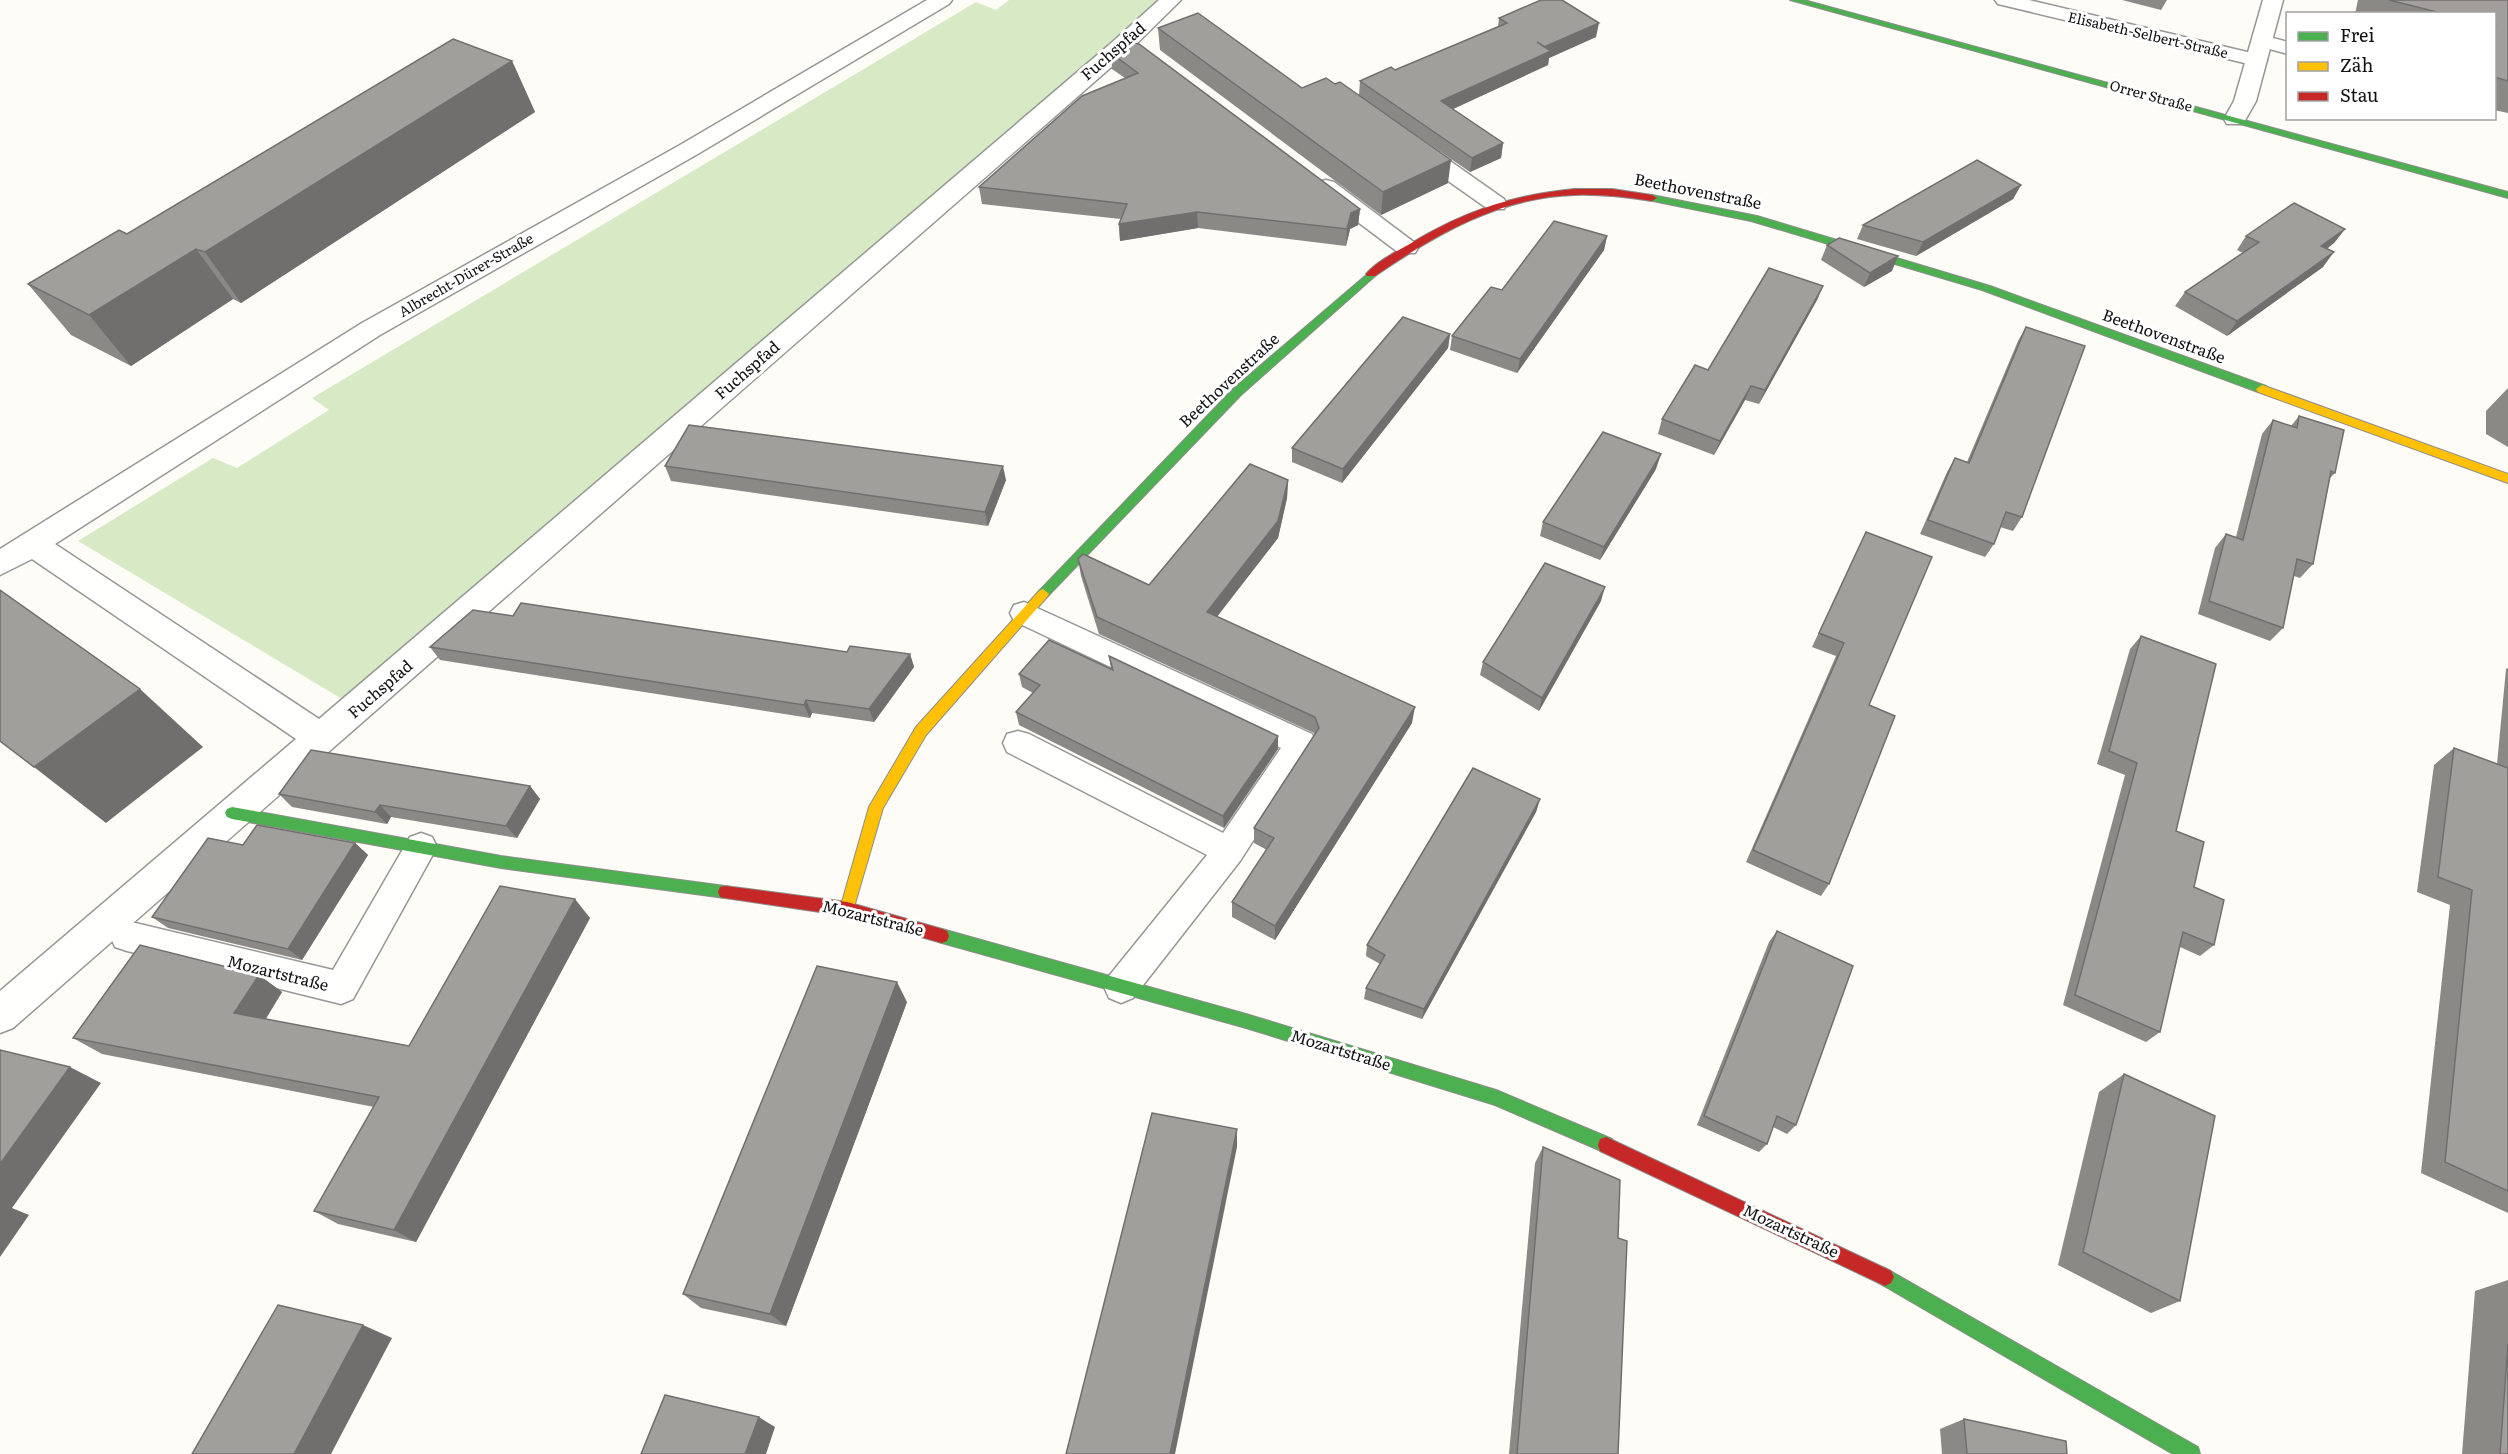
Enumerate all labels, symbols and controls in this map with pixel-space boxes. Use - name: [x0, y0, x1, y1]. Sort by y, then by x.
- street label: Elisabeth-Selbert-Straße: [2066, 6, 2230, 62]
- legend: [2286, 12, 2496, 120]
- street label: Fuchspfad: [1074, 15, 1150, 85]
- text: Frei: [2340, 21, 2374, 48]
- text: Zäh: [2340, 51, 2374, 78]
- street label: Orrer Straße: [2108, 74, 2195, 116]
- text: Stau: [2340, 81, 2378, 108]
- street label: Beethovenstraße: [1632, 166, 1764, 214]
- street label: Albrecht-Dürer-Straße: [395, 227, 536, 321]
- street label: Beethovenstraße: [2100, 302, 2229, 368]
- street label: Beethovenstraße: [1173, 326, 1284, 432]
- street label: Fuchspfad: [708, 334, 784, 404]
- street label: Fuchspfad: [341, 653, 417, 723]
- street label: Mozartstraße: [820, 893, 926, 941]
- street label: Mozartstraße: [225, 948, 331, 996]
- street label: Mozartstraße: [1288, 1022, 1394, 1076]
- street label: Mozartstraße: [1739, 1197, 1843, 1263]

